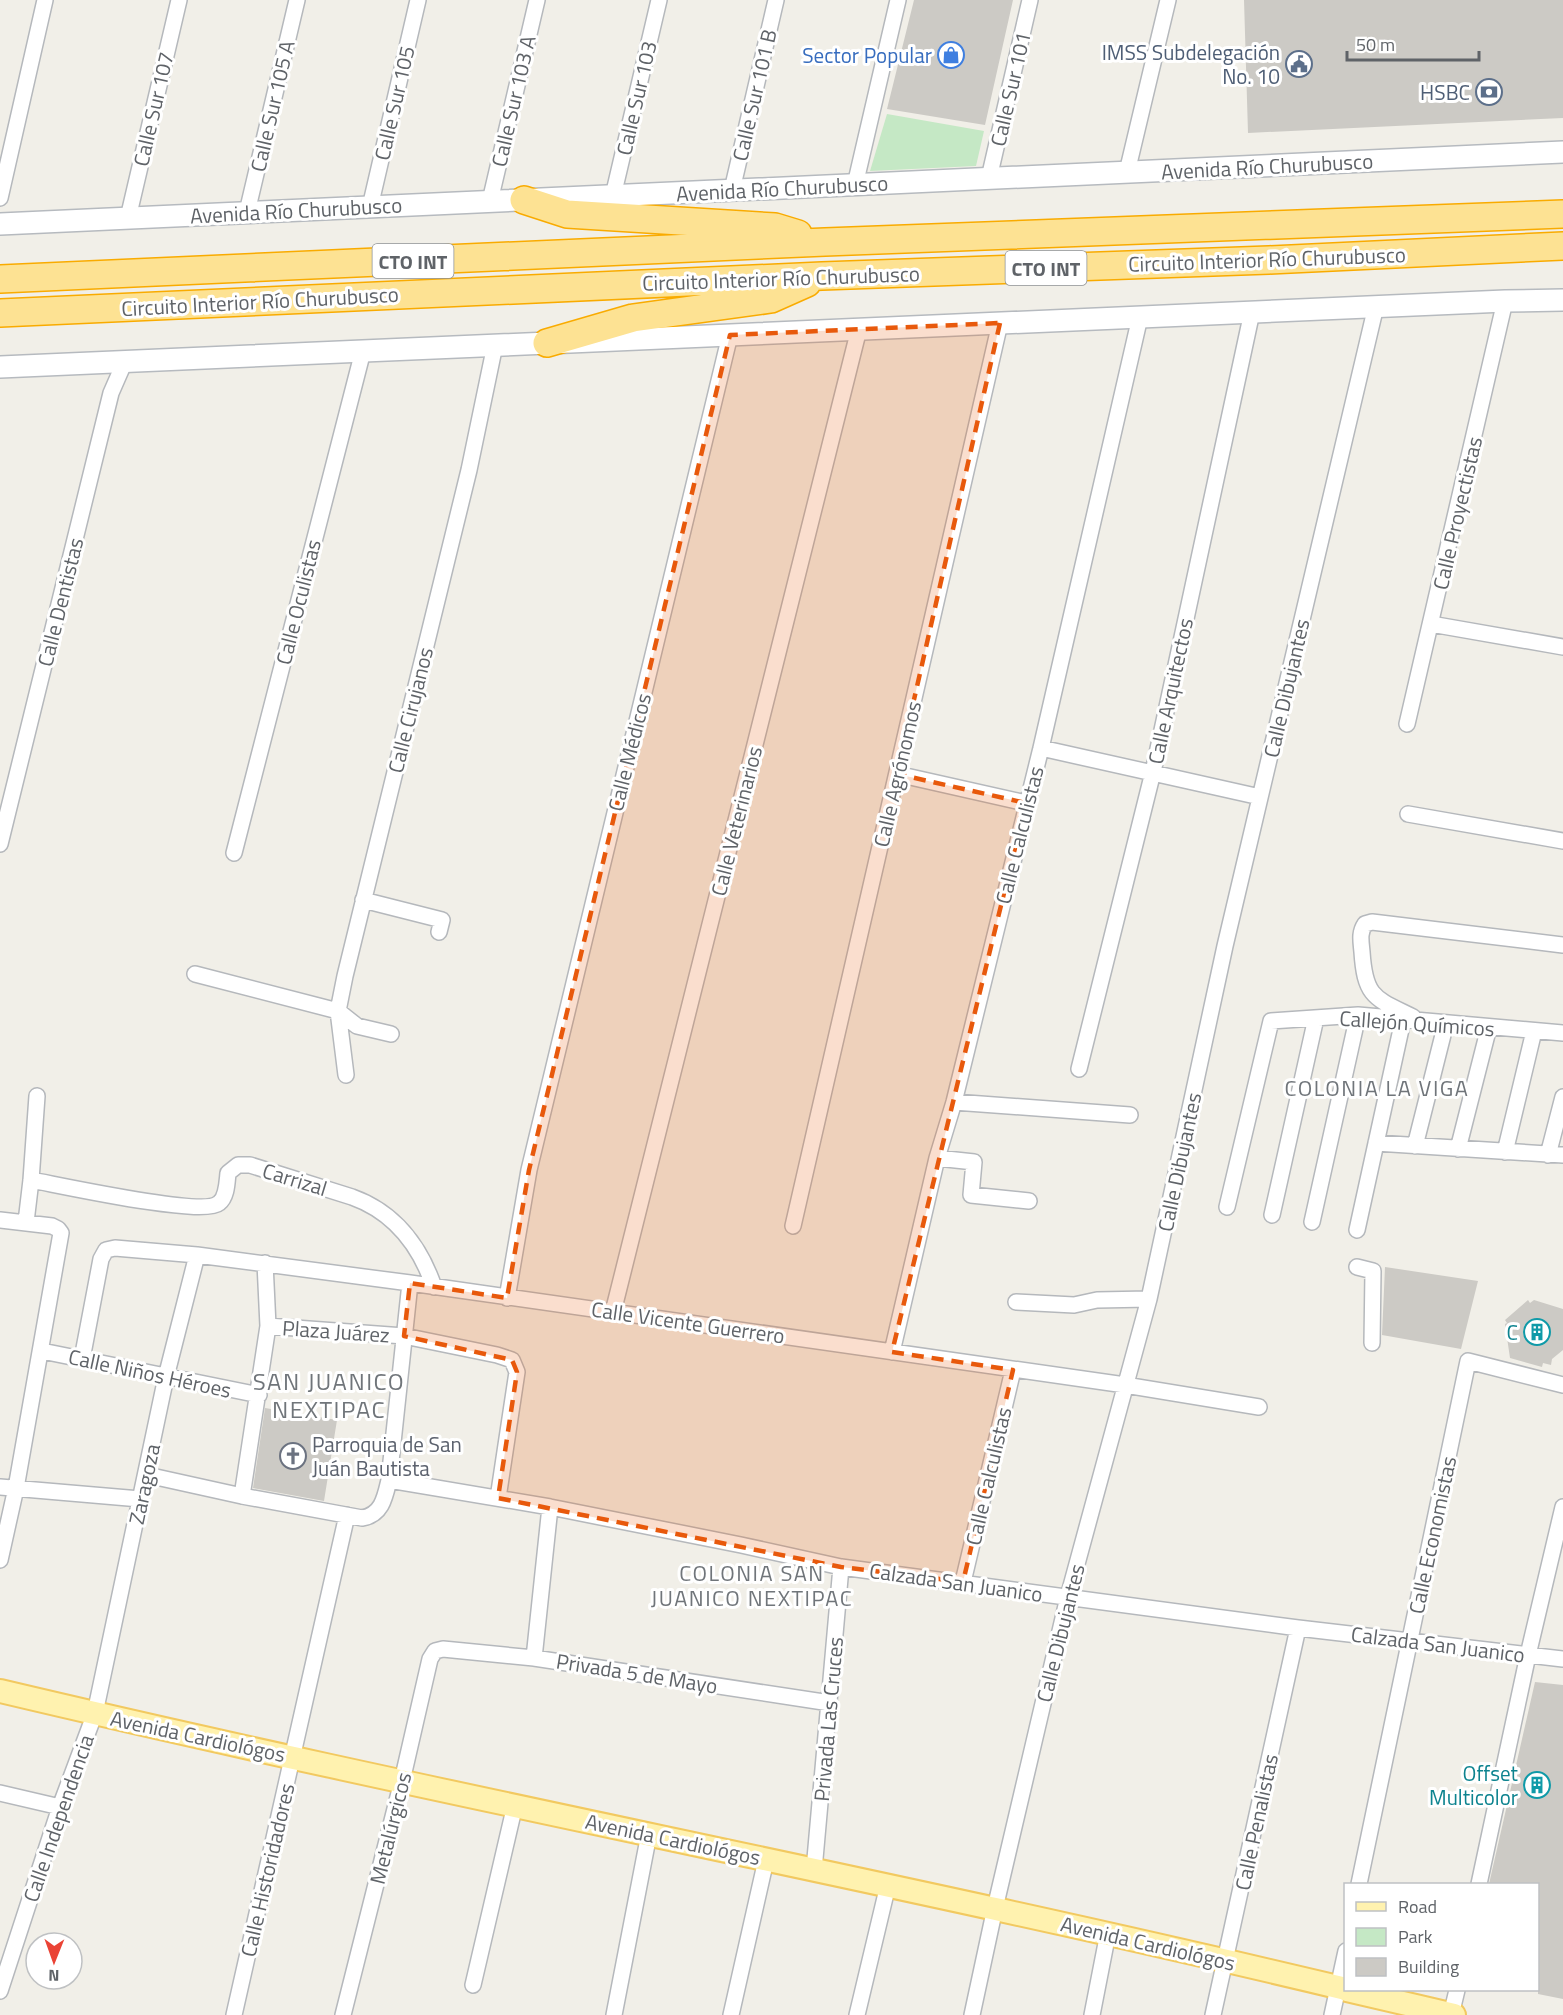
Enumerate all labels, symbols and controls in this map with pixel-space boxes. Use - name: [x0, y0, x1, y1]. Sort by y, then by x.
- scale bar: [1347, 24, 1479, 62]
- street label: Calle Sur 101 B: [723, 26, 785, 164]
- street label: Calle Sur 101: [981, 29, 1039, 149]
- text: 50 m: [1356, 31, 1395, 58]
- street label: Calle Sur 103 A: [482, 32, 544, 170]
- place label: IMSS Subdelegación No. 10: [1102, 36, 1280, 92]
- street label: Calle Sur 105 A: [241, 37, 303, 175]
- street label: Calle Sur 103: [607, 38, 665, 158]
- place label: Sector Popular: [802, 39, 932, 71]
- shop icon: Sector Popular: [936, 40, 966, 70]
- street label: Calle Sur 105: [365, 43, 423, 163]
- street label: Calle Sur 107: [124, 49, 182, 169]
- public building icon: IMSS Subdelegación No. 10: [1284, 49, 1314, 79]
- place label: HSBC: [1420, 76, 1470, 108]
- bank icon: HSBC: [1474, 77, 1504, 107]
- street label: Avenida Río Churubusco: [1160, 144, 1374, 188]
- street label: Avenida Río Churubusco: [675, 166, 889, 210]
- street label: Avenida Río Churubusco: [189, 188, 403, 232]
- street label: Circuito Interior Río Churubusco: [1128, 238, 1406, 280]
- road number: CTO INT: [372, 244, 454, 278]
- road number: CTO INT: [1006, 251, 1086, 285]
- street label: Circuito Interior Río Churubusco: [642, 257, 920, 299]
- street label: Circuito Interior Río Churubusco: [120, 278, 400, 324]
- street label: Calle Proyectistas: [1424, 433, 1490, 593]
- street label: Calle Dentistas: [29, 534, 91, 670]
- street label: Calle Oculistas: [267, 536, 329, 668]
- street label: Calle Arquitectos: [1139, 615, 1201, 767]
- street label: Calle Dibujantes: [1255, 616, 1317, 760]
- street label: Calle Cirujanos: [379, 644, 441, 776]
- street label: Calle Médicos: [599, 690, 659, 814]
- street label: Calle Agrónomos: [865, 698, 929, 850]
- street label: Calle Veterinarios: [702, 743, 770, 899]
- street label: Calle Calculistas: [986, 763, 1052, 907]
- street label: Callejón Químicos: [1338, 1002, 1496, 1044]
- district label: COLONIA LA VIGA: [1285, 1071, 1469, 1105]
- street label: Calle Dibujantes: [1149, 1090, 1209, 1234]
- street label: Carrizal: [259, 1154, 331, 1204]
- street label: Calle Vicente Guerrero: [589, 1293, 787, 1351]
- street label: Plaza Juárez: [281, 1311, 391, 1351]
- place label: C: [1507, 1316, 1518, 1348]
- building icon: C: [1522, 1317, 1552, 1347]
- street label: Calle Niños Héroes: [66, 1340, 234, 1406]
- district label: SAN JUANICO NEXTIPAC: [253, 1363, 405, 1427]
- street label: Calle Calculistas: [957, 1404, 1019, 1548]
- place label: Parroquia de San Juán Bautista: [312, 1428, 462, 1484]
- street label: Zaragoza: [120, 1440, 168, 1527]
- church icon: Parroquia de San Juán Bautista: [278, 1441, 308, 1471]
- street label: Calle Economistas: [1400, 1453, 1464, 1617]
- street label: Calzada San Juanico: [867, 1554, 1045, 1610]
- district label: COLONIA SAN JUANICO NEXTIPAC: [651, 1556, 853, 1615]
- street label: Calle Dibujantes: [1027, 1561, 1093, 1705]
- street label: Calzada San Juanico: [1349, 1617, 1527, 1671]
- street label: Privada Las Cruces: [805, 1635, 851, 1803]
- street label: Privada 5 de Mayo: [554, 1644, 720, 1702]
- street label: Avenida Cardiológos: [108, 1702, 288, 1770]
- street label: Calle Independencia: [14, 1729, 102, 1906]
- street label: Calle Penalistas: [1226, 1751, 1286, 1893]
- place label: Offset Multicolor: [1429, 1757, 1519, 1813]
- street label: Metalúrgicos: [361, 1769, 419, 1887]
- building icon: Offset Multicolor: [1522, 1770, 1552, 1800]
- street label: Calle Historidadores: [232, 1780, 302, 1960]
- street label: Avenida Cardiológos: [583, 1805, 763, 1873]
- legend: [1344, 1883, 1539, 1991]
- text: Road: [1398, 1893, 1437, 1920]
- street label: Avenida Cardiológos: [1058, 1907, 1238, 1979]
- text: Park: [1398, 1923, 1433, 1950]
- north arrow: [24, 1931, 84, 1991]
- text: Building: [1398, 1953, 1459, 1980]
- text: N: [48, 1964, 59, 1988]

